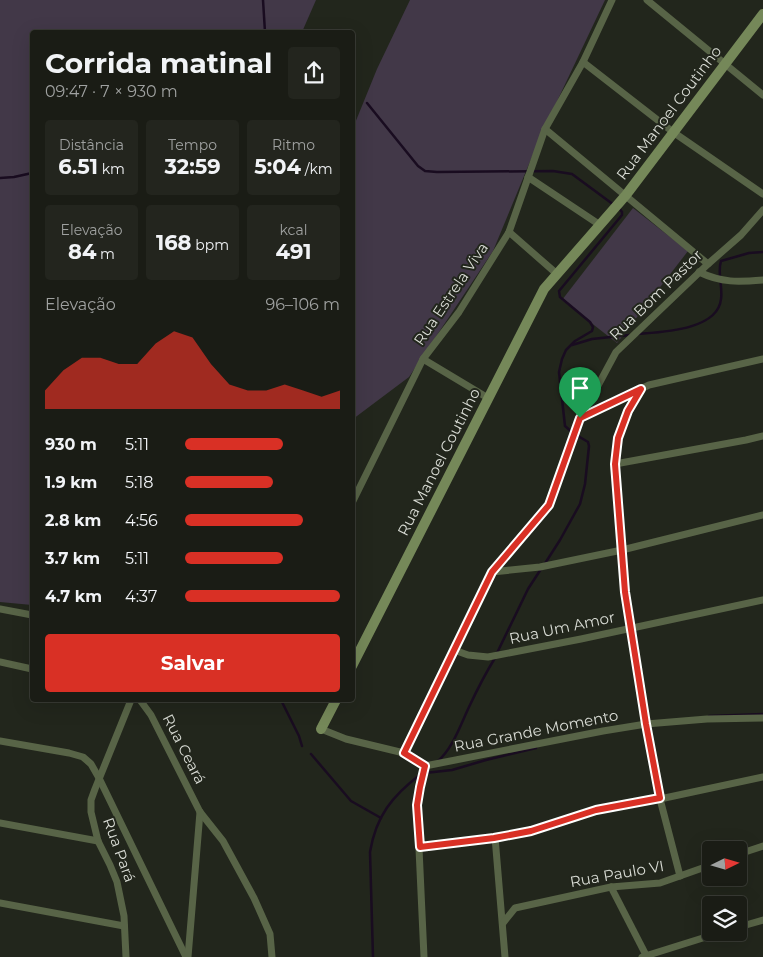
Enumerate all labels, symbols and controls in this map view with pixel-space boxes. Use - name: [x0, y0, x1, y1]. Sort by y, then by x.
- street label: Rua Manoel Coutinho: [612, 42, 725, 184]
- text: Corrida matinal: [45, 46, 272, 80]
- button: share: [288, 47, 340, 99]
- text: 09:47 · 7 × 930 m: [45, 82, 178, 101]
- text: Distância: [59, 136, 124, 154]
- text: Tempo: [168, 136, 217, 154]
- text: Ritmo: [272, 136, 315, 154]
- text: 6.51: [58, 154, 98, 179]
- text: 32:59: [164, 154, 221, 179]
- text: 5:04: [254, 154, 301, 179]
- text: km: [98, 160, 125, 178]
- text: /km: [301, 160, 333, 178]
- text: Elevação: [61, 221, 122, 239]
- text: kcal: [280, 221, 307, 239]
- text: 168: [156, 230, 191, 255]
- text: bpm: [191, 236, 229, 254]
- text: 84: [68, 239, 96, 264]
- text: 491: [276, 239, 311, 264]
- street label: Rua Estrela Viva: [409, 239, 492, 349]
- text: m: [96, 245, 115, 263]
- street label: Rua Bom Pastor: [605, 245, 706, 344]
- text: Elevação: [45, 295, 116, 314]
- text: 96–106 m: [265, 295, 340, 314]
- pin: [559, 367, 601, 418]
- icon: arrive: [566, 374, 594, 402]
- street label: Rua Manoel Coutinho: [393, 385, 484, 539]
- text: 930 m: [45, 435, 97, 454]
- text: 5:11: [125, 435, 149, 454]
- text: 1.9 km: [45, 473, 97, 492]
- text: 5:18: [125, 473, 153, 492]
- text: 2.8 km: [45, 511, 101, 530]
- text: 4:56: [125, 511, 158, 530]
- text: 3.7 km: [45, 549, 100, 568]
- text: 5:11: [125, 549, 149, 568]
- text: 4.7 km: [45, 587, 102, 606]
- text: 4:37: [125, 587, 157, 606]
- street label: Rua Um Amor: [507, 607, 616, 648]
- button: Salvar: [45, 634, 340, 692]
- street label: Rua Grande Momento: [452, 705, 620, 756]
- street label: Rua Ceará: [159, 711, 210, 787]
- street label: Rua Pará: [99, 815, 140, 885]
- north arrow: [702, 841, 748, 886]
- map controls: [702, 841, 747, 941]
- street label: Rua Paulo VI: [568, 856, 666, 891]
- button: layers: [702, 896, 747, 941]

